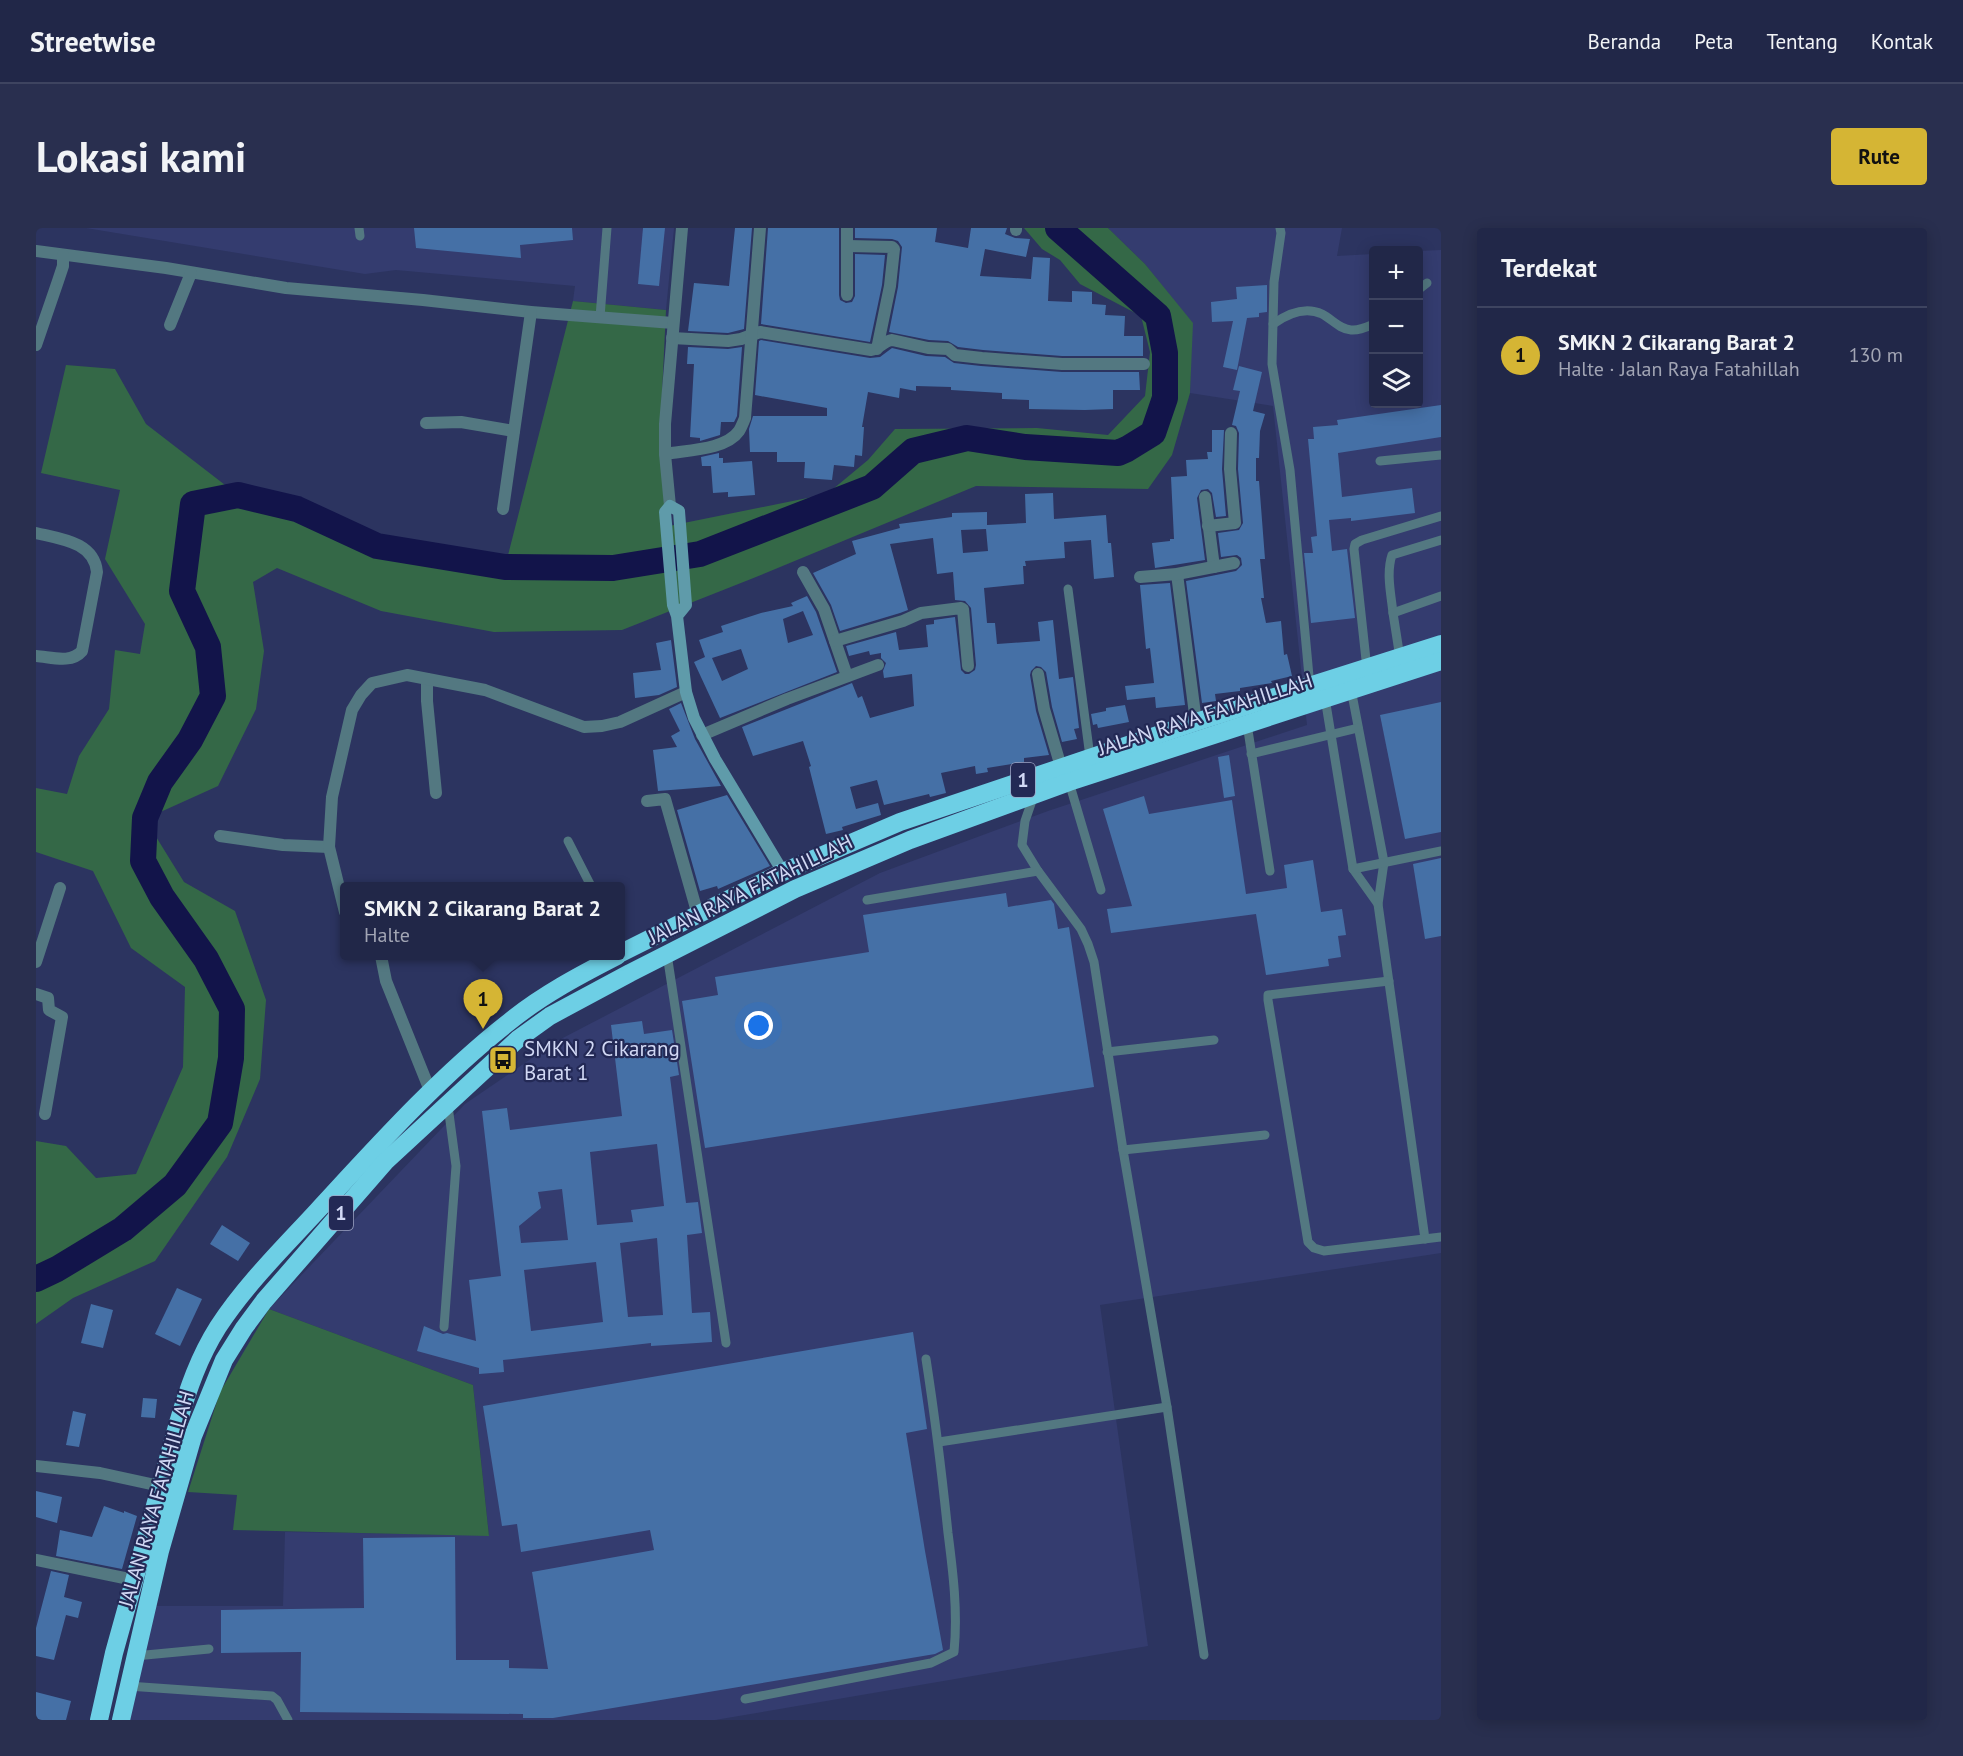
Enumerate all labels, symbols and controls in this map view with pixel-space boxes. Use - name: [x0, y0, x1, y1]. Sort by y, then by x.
- text: Streetwise: [30, 23, 156, 60]
- text: Beranda: [1588, 28, 1661, 55]
- text: Peta: [1694, 28, 1733, 55]
- text: Tentang: [1766, 28, 1838, 55]
- text: Kontak: [1871, 28, 1933, 55]
- button: Rute: [1831, 128, 1927, 185]
- text: Lokasi kami: [36, 129, 246, 184]
- map controls: [1369, 246, 1423, 408]
- button: +: [1369, 246, 1423, 300]
- text: Terdekat: [1501, 251, 1597, 284]
- button: −: [1369, 300, 1423, 354]
- text: SMKN 2 Cikarang Barat 2: [1558, 328, 1795, 356]
- text: 1: [1515, 342, 1526, 368]
- text: 130 m: [1849, 342, 1903, 368]
- button: layers: [1369, 354, 1423, 408]
- text: Halte · Jalan Raya Fatahillah: [1558, 356, 1800, 382]
- street label: JALAN RAYA FATAHILLAH: [1093, 667, 1316, 762]
- road number: 1: [1011, 763, 1035, 797]
- street label: JALAN RAYA FATAHILLAH: [642, 828, 857, 951]
- popup: [340, 882, 625, 960]
- text: SMKN 2 Cikarang Barat 2: [364, 894, 601, 922]
- text: Halte: [364, 922, 410, 948]
- pin: 1: [464, 980, 502, 1029]
- your location: [744, 1011, 773, 1040]
- place label: SMKN 2 Cikarang Barat 1: [524, 1035, 680, 1086]
- bus stop icon: SMKN 2 Cikarang Barat 1: [487, 1044, 519, 1076]
- road number: 1: [329, 1196, 353, 1230]
- street label: JALAN RAYA FATAHILLAH: [112, 1387, 200, 1611]

